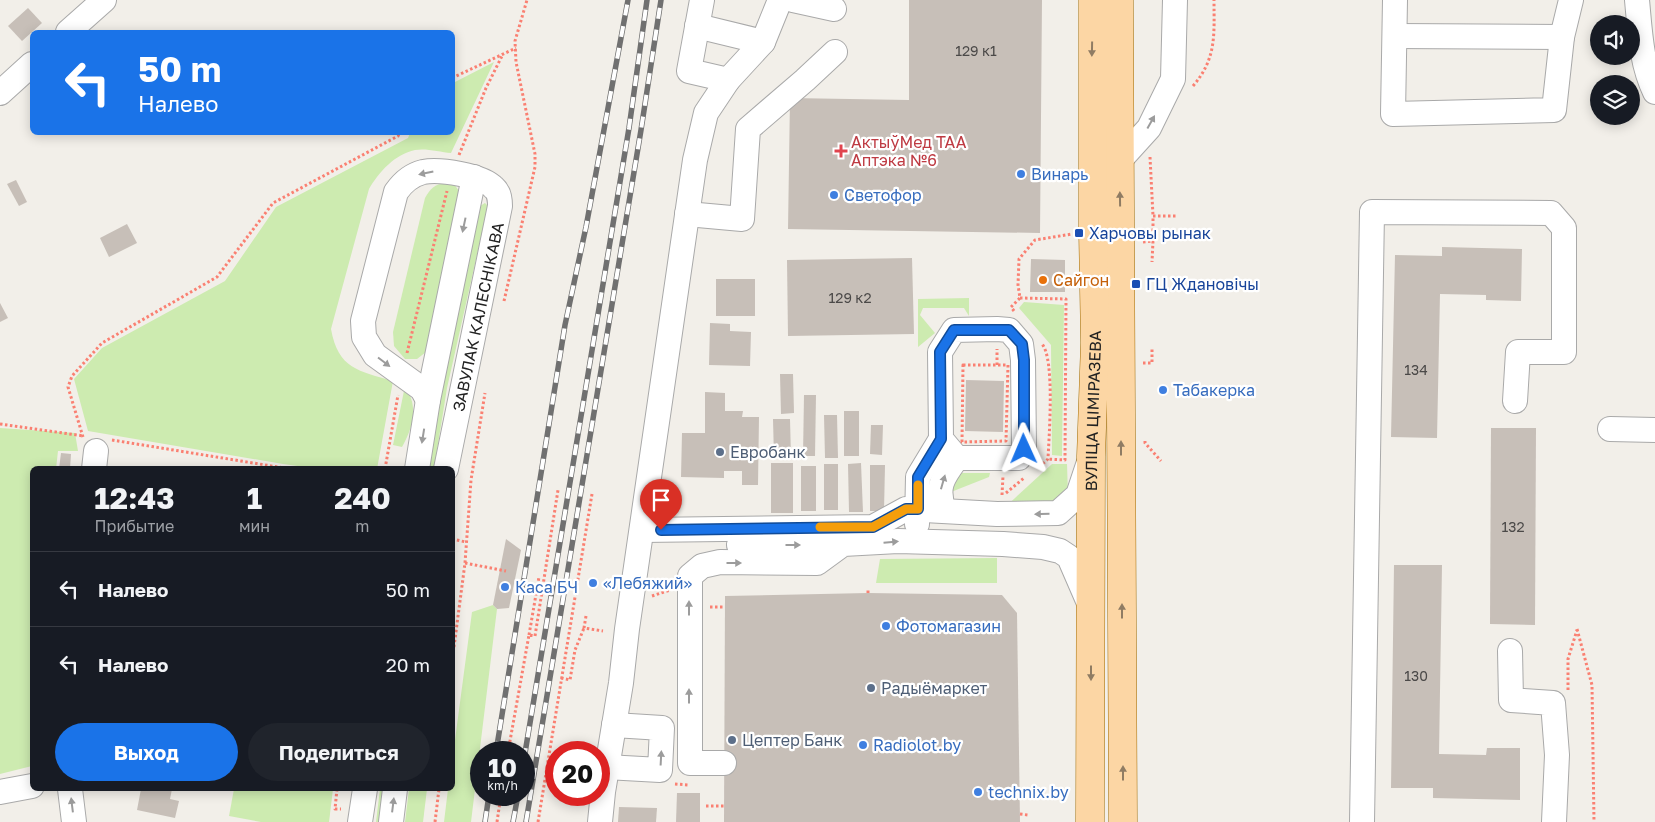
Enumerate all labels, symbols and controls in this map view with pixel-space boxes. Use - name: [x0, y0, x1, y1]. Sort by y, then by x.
- map controls: [1590, 15, 1640, 125]
- button: sound: [1590, 15, 1640, 65]
- one-way arrow: [1088, 41, 1096, 57]
- house number: 129 к1: [955, 42, 997, 59]
- text: 50 m: [138, 48, 221, 90]
- icon: left: [55, 50, 120, 115]
- button: layers: [1590, 75, 1640, 125]
- text: Налево: [138, 90, 218, 117]
- one-way arrow: [1147, 115, 1155, 130]
- place label: АктыўМед ТАА Аптэка №6: [851, 132, 967, 170]
- marker: АктыўМед ТАА Аптэка №6: [835, 145, 847, 157]
- place label: Винарь: [1031, 164, 1089, 184]
- marker: Винарь: [1015, 168, 1027, 180]
- one-way arrow: [419, 169, 434, 177]
- place label: Светофор: [844, 185, 922, 205]
- marker: Светофор: [828, 189, 840, 201]
- one-way arrow: [1116, 191, 1124, 207]
- one-way arrow: [460, 217, 468, 232]
- street label: ЗАВУЛАК КАЛЕСНІКАВА: [448, 220, 508, 413]
- place label: Харчовы рынак: [1089, 223, 1211, 243]
- marker: Харчовы рынак: [1073, 227, 1085, 239]
- place label: Сайгон: [1053, 270, 1109, 290]
- marker: Сайгон: [1037, 274, 1049, 286]
- place label: ГЦ Ждановічы: [1146, 274, 1259, 294]
- marker: ГЦ Ждановічы: [1130, 278, 1142, 290]
- house number: 129 к2: [828, 289, 872, 306]
- street label: ВУЛІЦА ЦІМІРАЗЕВА: [1081, 330, 1105, 491]
- one-way arrow: [377, 356, 390, 367]
- house number: 134: [1404, 361, 1428, 378]
- place label: Табакерка: [1173, 380, 1255, 400]
- marker: Табакерка: [1157, 384, 1169, 396]
- position arrow: [997, 422, 1049, 474]
- one-way arrow: [418, 428, 426, 444]
- one-way arrow: [1117, 440, 1125, 456]
- place label: Евробанк: [730, 442, 806, 462]
- marker: Евробанк: [714, 446, 726, 458]
- one-way arrow: [939, 474, 947, 490]
- pin: [640, 479, 682, 530]
- text: 12:43: [94, 480, 175, 516]
- text: 1: [247, 480, 262, 516]
- text: 240: [334, 480, 391, 516]
- icon: arrive: [647, 486, 675, 514]
- one-way arrow: [1034, 510, 1050, 518]
- text: Прибытие: [95, 516, 174, 536]
- text: мин: [239, 516, 270, 536]
- text: m: [355, 516, 370, 536]
- house number: 132: [1501, 518, 1525, 535]
- one-way arrow: [883, 538, 899, 546]
- one-way arrow: [785, 541, 801, 549]
- one-way arrow: [727, 559, 743, 567]
- place label: «Лебяжий»: [603, 573, 692, 593]
- icon: left: [55, 575, 83, 603]
- place label: Каса БЧ: [515, 577, 578, 597]
- marker: «Лебяжий»: [587, 577, 599, 589]
- text: Налево: [98, 578, 168, 601]
- text: 50 m: [386, 578, 430, 601]
- marker: Каса БЧ: [499, 581, 511, 593]
- one-way arrow: [685, 600, 693, 616]
- one-way arrow: [1118, 603, 1126, 619]
- place label: Фотомагазин: [896, 616, 1001, 636]
- marker: Фотомагазин: [880, 620, 892, 632]
- icon: left: [55, 650, 83, 678]
- text: Налево: [98, 653, 168, 676]
- text: 20 m: [386, 653, 430, 676]
- one-way arrow: [1087, 665, 1095, 681]
- house number: 130: [1404, 667, 1428, 684]
- place label: Радыёмаркет: [881, 678, 988, 698]
- marker: Радыёмаркет: [865, 682, 877, 694]
- one-way arrow: [685, 688, 693, 704]
- button: Выход: [55, 723, 238, 781]
- button: Поделиться: [248, 723, 430, 781]
- place label: Цептер Банк: [742, 730, 842, 750]
- marker: Цептер Банк: [726, 734, 738, 746]
- place label: Radiolot.by: [873, 735, 961, 755]
- marker: Radiolot.by: [857, 739, 869, 751]
- speed limit sign: 20: [545, 741, 610, 806]
- one-way arrow: [657, 750, 665, 766]
- text: 10: [488, 752, 517, 783]
- one-way arrow: [1119, 765, 1127, 781]
- text: km/h: [487, 778, 518, 793]
- place label: technix.by: [988, 782, 1069, 802]
- marker: technix.by: [972, 786, 984, 798]
- one-way arrow: [68, 797, 76, 813]
- one-way arrow: [389, 797, 397, 813]

